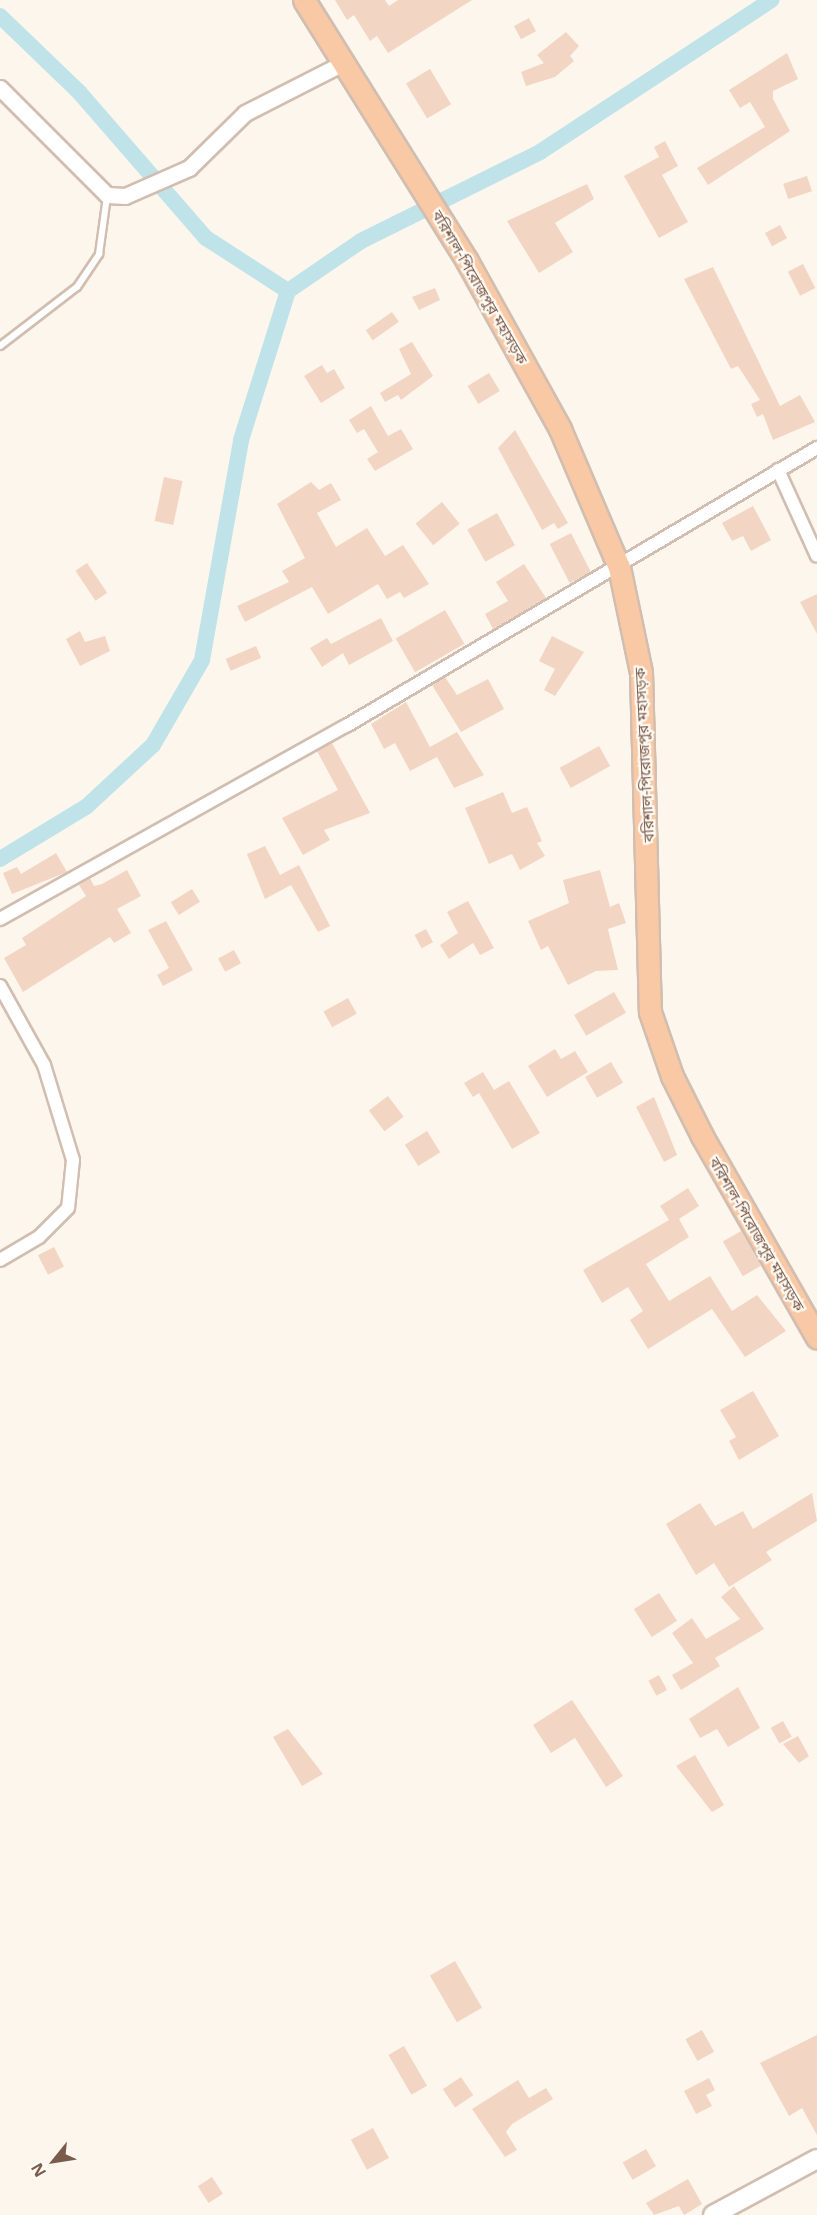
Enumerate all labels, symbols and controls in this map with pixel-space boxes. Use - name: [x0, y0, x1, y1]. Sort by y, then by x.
- street label: বরিশাল-পিরোজপুর মহাসড়ক: [429, 207, 531, 367]
- street label: বরিশাল-পিরোজপুর মহাসড়ক: [630, 667, 658, 843]
- street label: বরিশাল-পিরোজপুর মহাসড়ক: [706, 1154, 808, 1314]
- north arrow: [24, 2131, 84, 2191]
- text: N: [26, 2159, 51, 2181]

